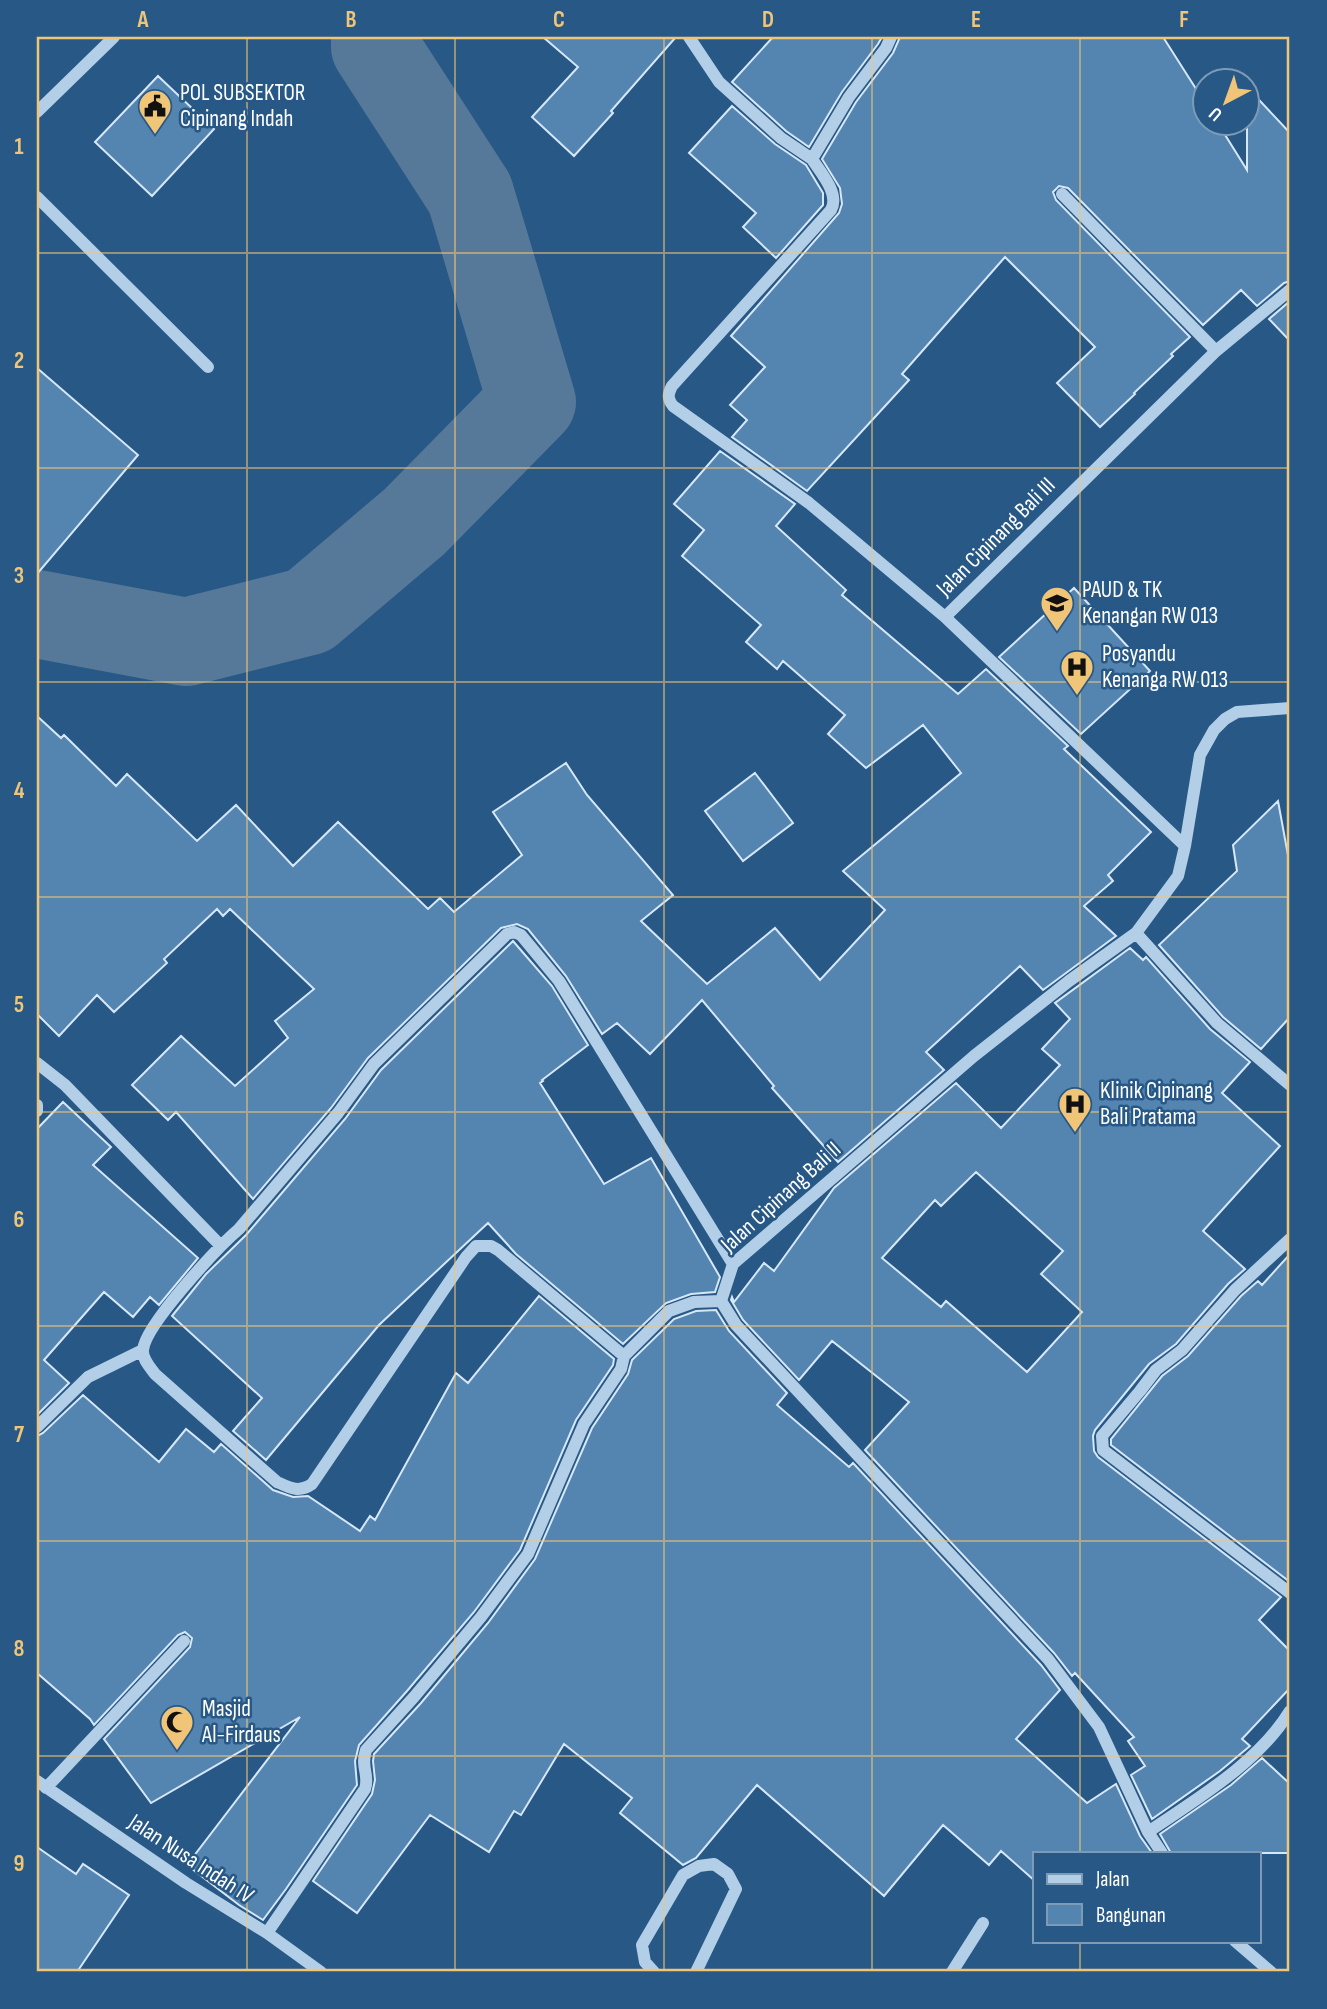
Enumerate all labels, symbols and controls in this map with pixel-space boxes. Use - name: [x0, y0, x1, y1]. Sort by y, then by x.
- text: A: [137, 6, 150, 34]
- text: B: [346, 6, 357, 34]
- text: C: [553, 6, 565, 34]
- text: D: [762, 6, 774, 34]
- text: E: [971, 6, 981, 34]
- text: F: [1179, 6, 1189, 34]
- north arrow: [1190, 66, 1260, 136]
- place label: POL SUBSEKTOR Cipinang Indah: [180, 79, 306, 133]
- public building icon: POL SUBSEKTOR Cipinang Indah: [136, 87, 174, 136]
- text: U: [1205, 102, 1227, 126]
- text: 1: [14, 133, 24, 161]
- text: 2: [14, 347, 24, 375]
- street label: Jalan Cipinang Bali III: [930, 472, 1061, 603]
- text: 3: [14, 562, 24, 590]
- place label: PAUD & TK Kenangan RW 013: [1082, 576, 1218, 630]
- school or university icon: PAUD & TK Kenangan RW 013: [1038, 584, 1076, 633]
- place label: Posyandu Kenanga RW 013: [1102, 640, 1228, 694]
- hospital icon: Posyandu Kenanga RW 013: [1058, 648, 1096, 697]
- text: 4: [14, 777, 25, 805]
- text: 5: [14, 991, 24, 1019]
- place label: Klinik Cipinang Bali Pratama: [1100, 1077, 1213, 1131]
- hospital icon: Klinik Cipinang Bali Pratama: [1056, 1085, 1094, 1134]
- street label: Jalan Cipinang Bali II: [714, 1136, 847, 1259]
- text: 6: [14, 1206, 24, 1234]
- text: 7: [14, 1421, 24, 1449]
- text: 8: [14, 1635, 25, 1663]
- place label: Masjid Al-Firdaus: [201, 1695, 281, 1749]
- mosque icon: Masjid Al-Firdaus: [158, 1703, 196, 1752]
- street label: Jalan Nusa Indah IV: [122, 1808, 259, 1910]
- text: 9: [14, 1850, 24, 1878]
- legend: [1033, 1852, 1260, 1942]
- text: Jalan: [1095, 1867, 1129, 1892]
- text: Bangunan: [1096, 1903, 1166, 1928]

